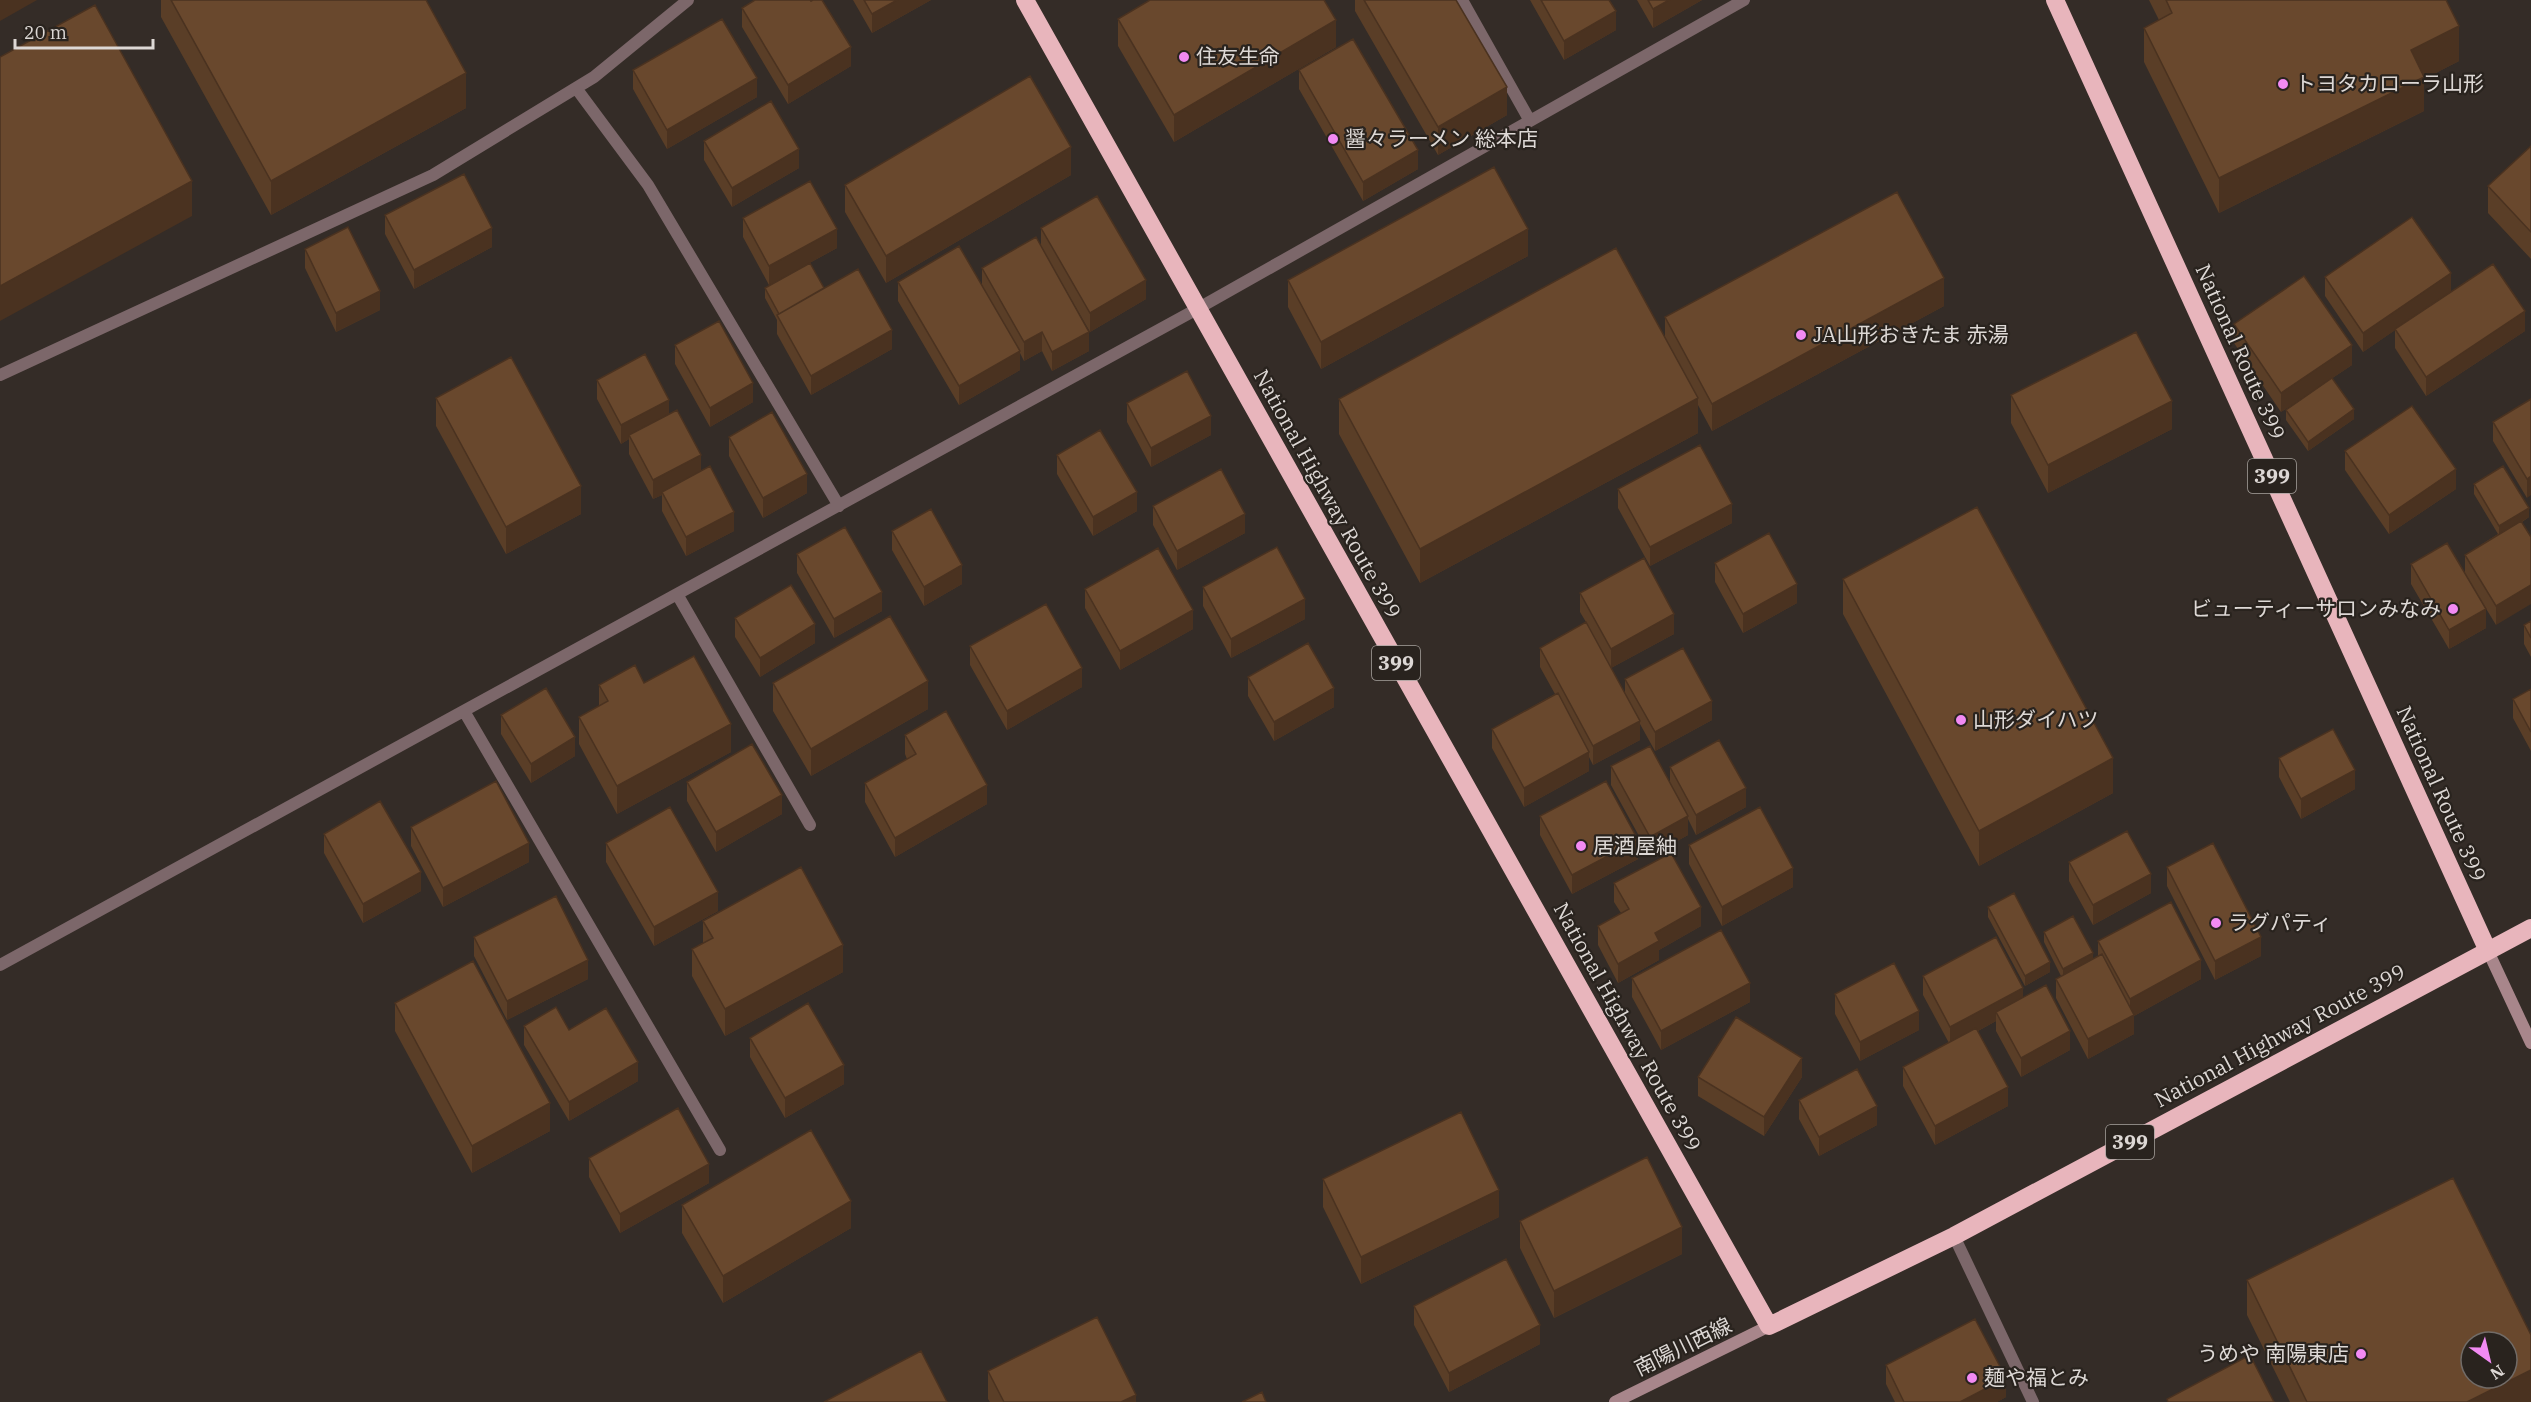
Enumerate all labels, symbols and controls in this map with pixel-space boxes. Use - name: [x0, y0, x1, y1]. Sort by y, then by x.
- scale bar: [15, 12, 153, 50]
- text: 20 m: [24, 21, 67, 44]
- place label: 住友生命: [1196, 42, 1280, 70]
- marker: 住友生命: [1177, 50, 1191, 64]
- place label: トヨタカローラ山形: [2295, 69, 2484, 97]
- marker: トヨタカローラ山形: [2276, 77, 2290, 91]
- place label: 醤々ラーメン 総本店: [1345, 124, 1538, 152]
- marker: 醤々ラーメン 総本店: [1326, 132, 1340, 146]
- street label: National Route 399: [2190, 259, 2292, 444]
- place label: JA山形おきたま 赤湯: [1813, 320, 2009, 348]
- marker: JA山形おきたま 赤湯: [1794, 328, 1808, 342]
- street label: National Highway Route 399: [1248, 364, 1408, 623]
- road number: 399: [2248, 459, 2296, 493]
- place label: ビューティーサロンみなみ: [2191, 594, 2441, 622]
- marker: ビューティーサロンみなみ: [2446, 602, 2460, 616]
- road number: 399: [1372, 646, 1420, 680]
- street label: National Route 399: [2391, 701, 2493, 886]
- place label: 山形ダイハツ: [1973, 705, 2099, 733]
- marker: 山形ダイハツ: [1954, 713, 1968, 727]
- place label: 居酒屋紬: [1593, 831, 1677, 859]
- marker: 居酒屋紬: [1574, 839, 1588, 853]
- street label: National Highway Route 399: [1548, 897, 1708, 1156]
- place label: ラグパティ: [2228, 908, 2332, 936]
- marker: ラグパティ: [2209, 916, 2223, 930]
- street label: National Highway Route 399: [2149, 957, 2410, 1113]
- road number: 399: [2106, 1125, 2154, 1159]
- street label: 南陽川西線: [1629, 1311, 1736, 1382]
- north arrow: [2459, 1330, 2519, 1390]
- place label: うめや 南陽東店: [2197, 1339, 2349, 1367]
- marker: うめや 南陽東店: [2354, 1347, 2368, 1361]
- text: N: [2487, 1361, 2508, 1384]
- place label: 麺や福とみ: [1984, 1363, 2089, 1391]
- marker: 麺や福とみ: [1965, 1371, 1979, 1385]

